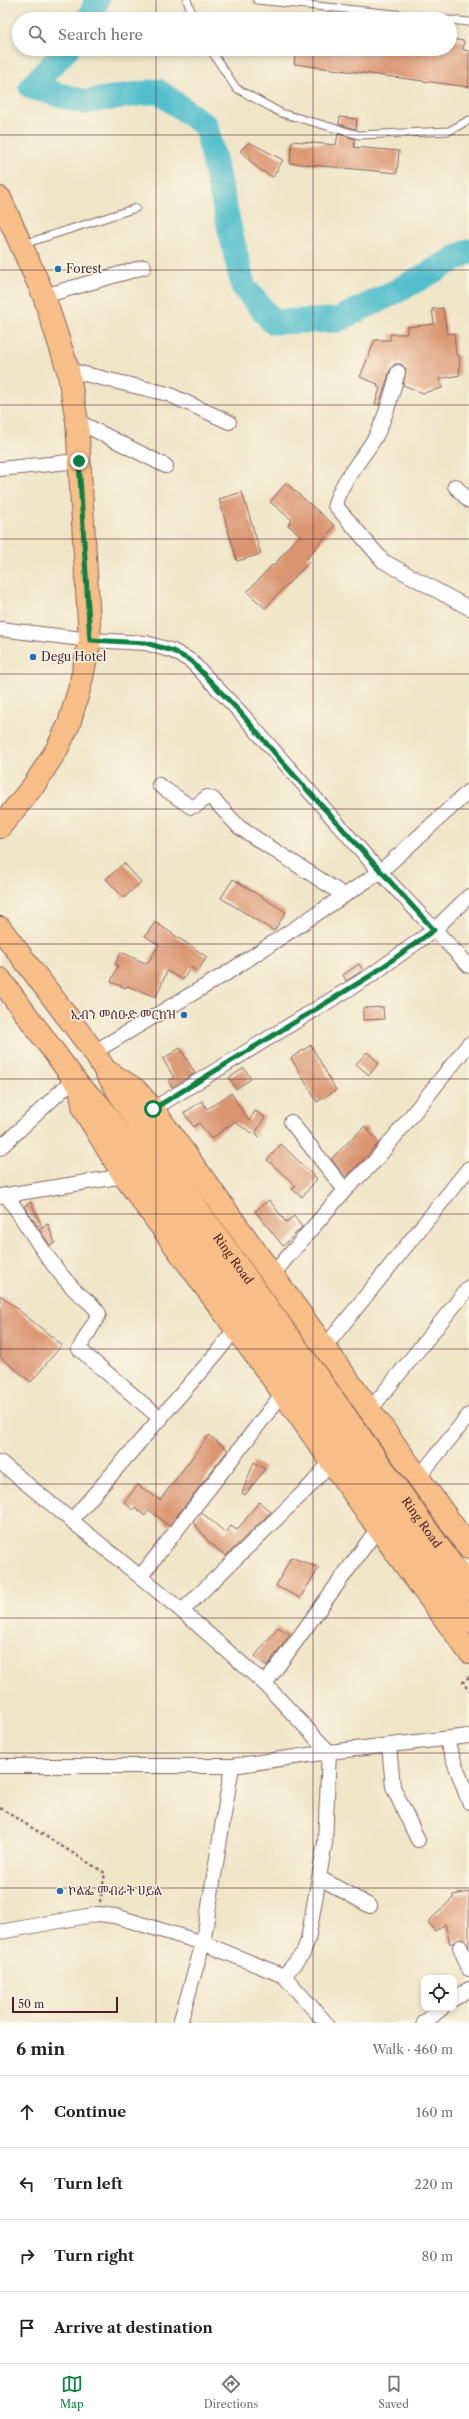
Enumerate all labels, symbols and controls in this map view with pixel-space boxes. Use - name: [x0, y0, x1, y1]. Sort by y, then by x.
- search box: [12, 12, 457, 56]
- icon: search: [26, 23, 48, 45]
- text: Search here: [58, 25, 143, 44]
- place label: Forest: [66, 261, 102, 276]
- marker: Forest: [53, 264, 63, 274]
- route end: [70, 452, 88, 470]
- place label: Degu Hotel: [41, 649, 107, 664]
- marker: Degu Hotel: [28, 652, 38, 662]
- place label: ኢብን መስዑድ መርከዝ: [71, 1007, 176, 1022]
- marker: ኢብን መስዑድ መርከዝ: [179, 1010, 189, 1020]
- route start: [144, 1100, 162, 1118]
- street label: Ring Road: [210, 1230, 257, 1288]
- street label: Ring Road: [399, 1494, 446, 1551]
- place label: ኮልፌ መብራት ሀይል: [68, 1883, 163, 1898]
- marker: ኮልፌ መብራት ሀይል: [55, 1886, 65, 1896]
- map controls: [421, 1975, 457, 2011]
- button: locate: [421, 1975, 457, 2011]
- scale bar: [12, 1995, 118, 2014]
- text: 50 m: [18, 1997, 44, 2011]
- text: 6 min: [16, 2039, 65, 2059]
- text: Walk · 460 m: [372, 2041, 453, 2057]
- icon: ahead: [16, 2101, 38, 2123]
- text: Continue: [54, 2102, 126, 2121]
- text: 160 m: [416, 2104, 453, 2120]
- icon: left: [16, 2173, 38, 2195]
- text: Turn left: [54, 2174, 123, 2193]
- text: 220 m: [414, 2176, 453, 2192]
- icon: right: [16, 2245, 38, 2267]
- text: Turn right: [54, 2246, 134, 2265]
- text: 80 m: [421, 2248, 453, 2264]
- icon: arrive: [16, 2317, 38, 2339]
- text: Arrive at destination: [54, 2318, 213, 2337]
- tab: Map: [60, 2373, 84, 2411]
- tab: Directions: [204, 2373, 258, 2411]
- tab: Saved: [378, 2373, 409, 2411]

